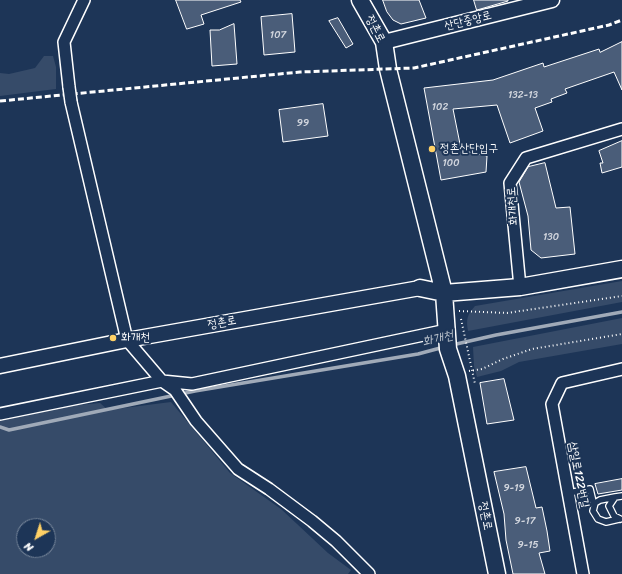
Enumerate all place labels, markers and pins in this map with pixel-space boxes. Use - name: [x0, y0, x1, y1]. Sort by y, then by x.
- place label: 정촌산단입구: [440, 142, 498, 156]
- marker: 정촌산단입구: [427, 144, 437, 154]
- place label: 화개천: [121, 331, 150, 345]
- marker: 화개천: [108, 333, 118, 343]

